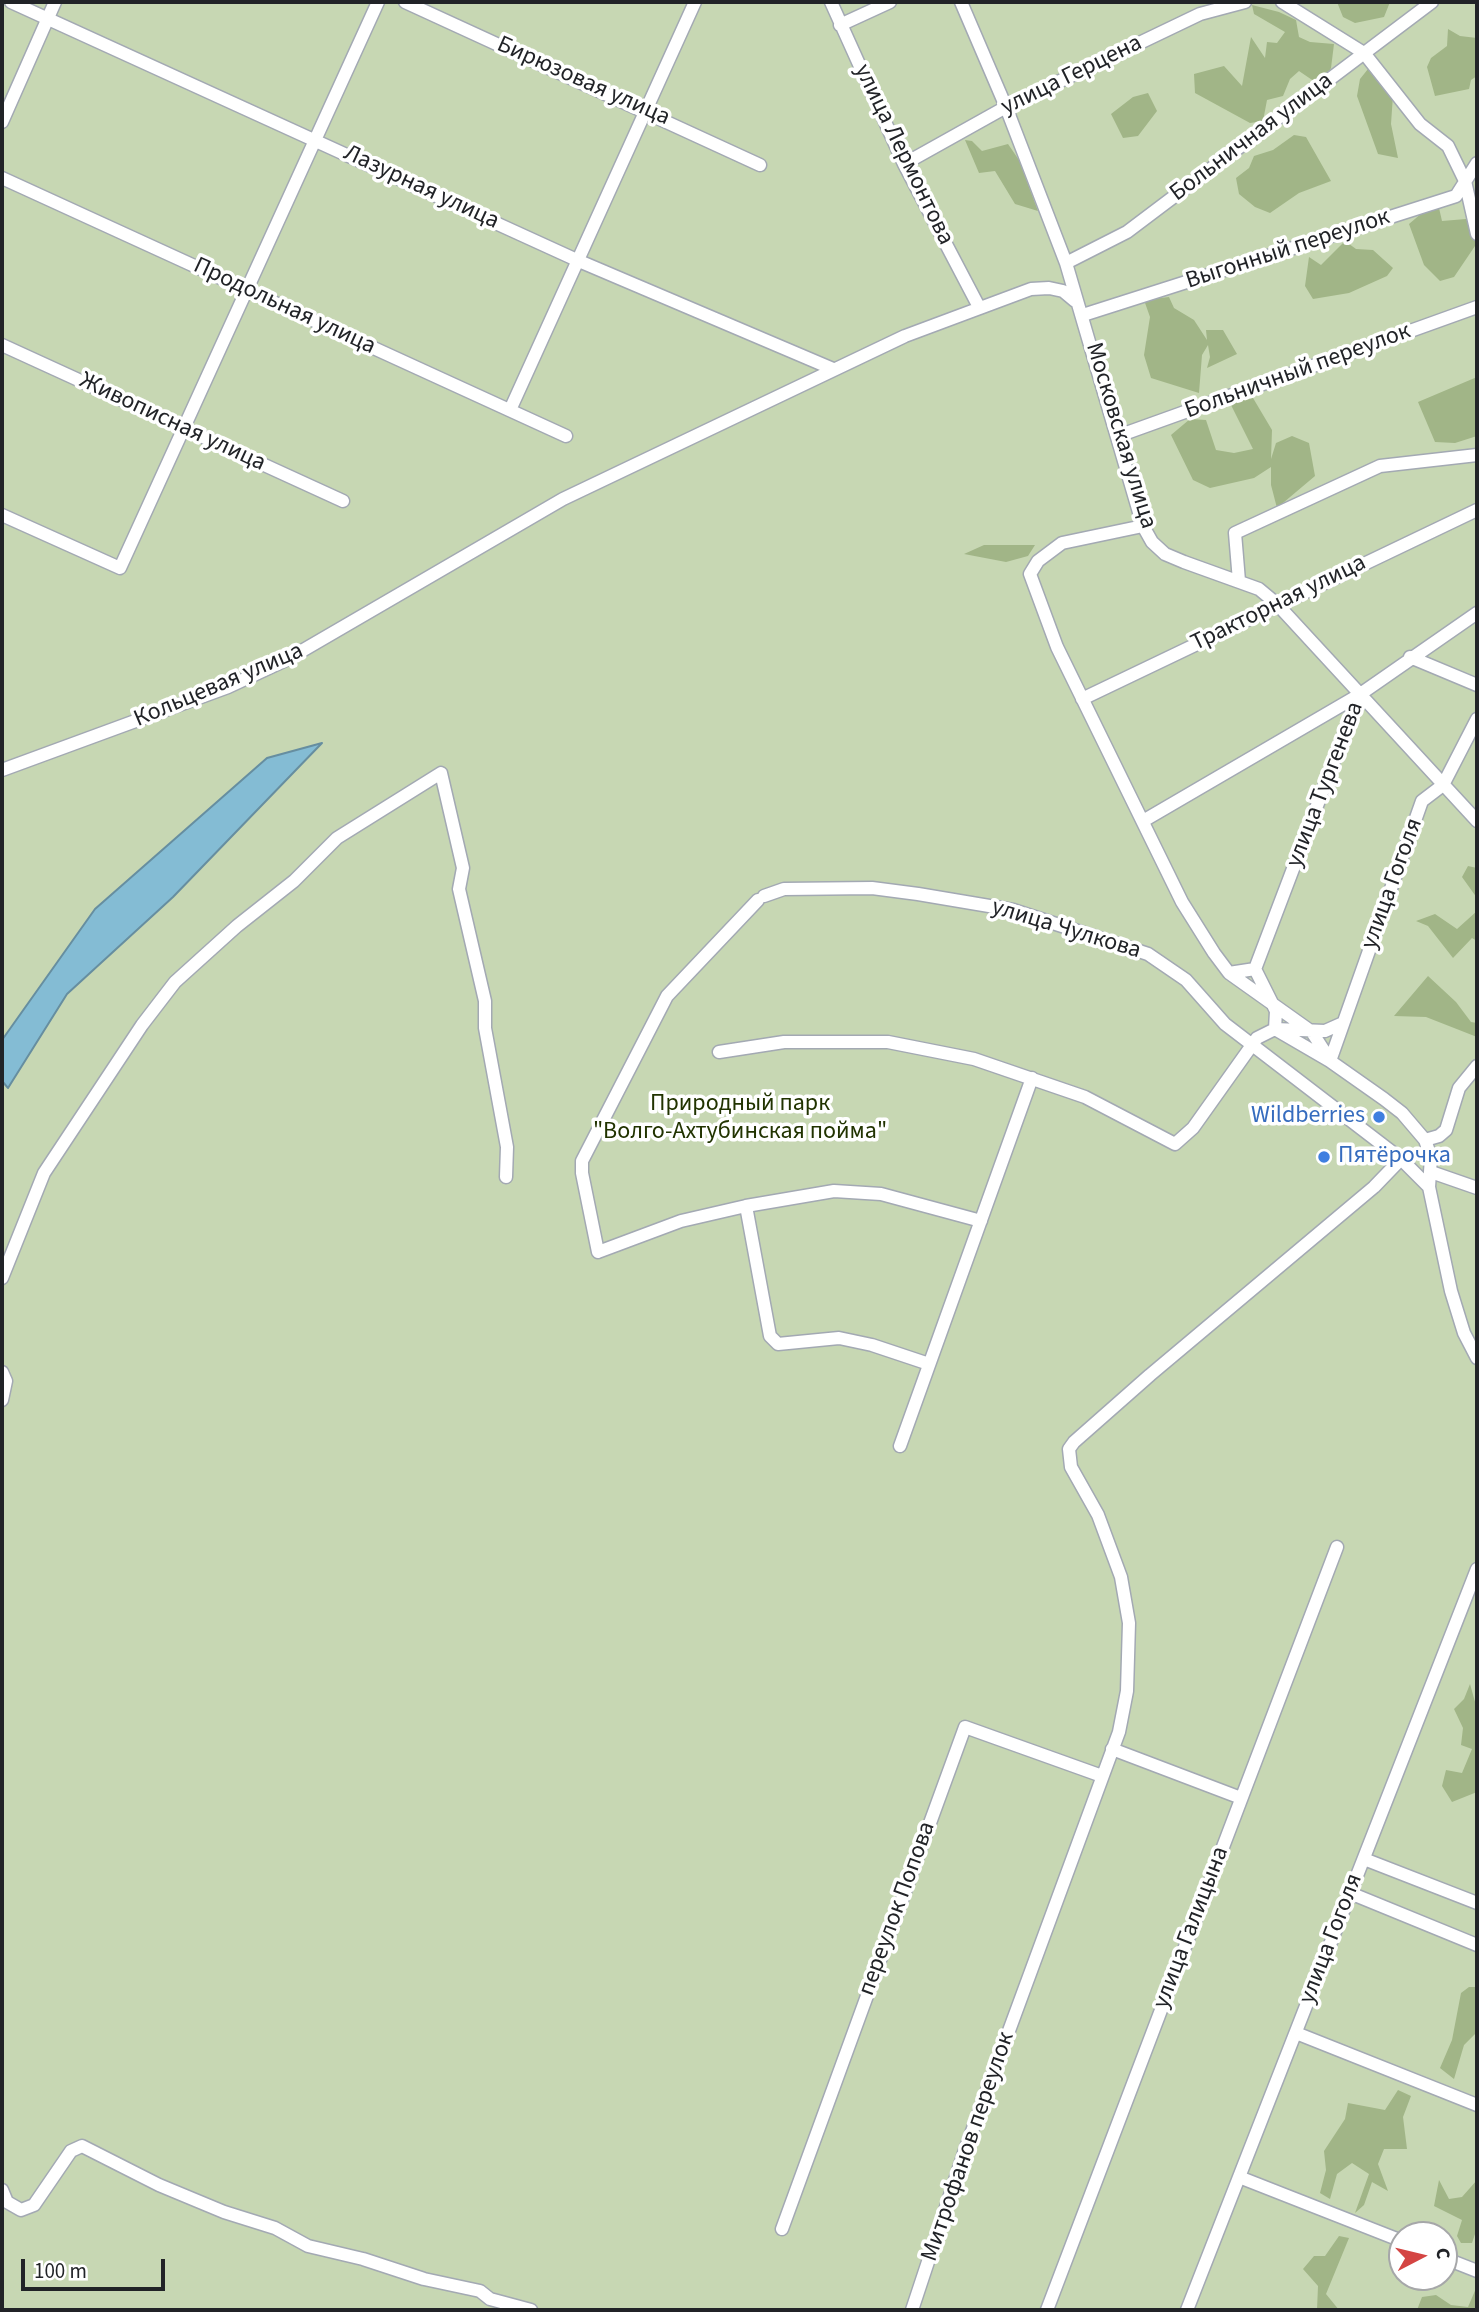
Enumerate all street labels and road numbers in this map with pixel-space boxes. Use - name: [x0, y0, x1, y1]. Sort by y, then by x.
- street label: улица Герцена: [997, 29, 1147, 123]
- street label: Бирюзовая улица: [492, 31, 674, 133]
- street label: улица Лермонтова: [847, 60, 959, 250]
- street label: Больничная улица: [1165, 67, 1339, 209]
- street label: Лазурная улица: [339, 139, 503, 237]
- street label: Выгонный переулок: [1182, 203, 1394, 297]
- street label: Продольная улица: [188, 252, 380, 362]
- street label: Больничный переулок: [1181, 318, 1415, 426]
- street label: Московская улица: [1078, 340, 1162, 532]
- street label: Живописная улица: [74, 367, 270, 479]
- street label: Тракторная улица: [1187, 549, 1371, 659]
- street label: Кольцевая улица: [130, 637, 308, 735]
- street label: улица Тургенева: [1281, 698, 1371, 872]
- street label: улица Гоголя: [1356, 815, 1430, 953]
- street label: улица Чулкова: [988, 894, 1144, 966]
- street label: переулок Попова: [853, 1818, 943, 2000]
- street label: улица Галицына: [1148, 1843, 1236, 2013]
- street label: улица Гоголя: [1294, 1870, 1370, 2008]
- street label: Митрофанов переулок: [916, 2029, 1022, 2265]

